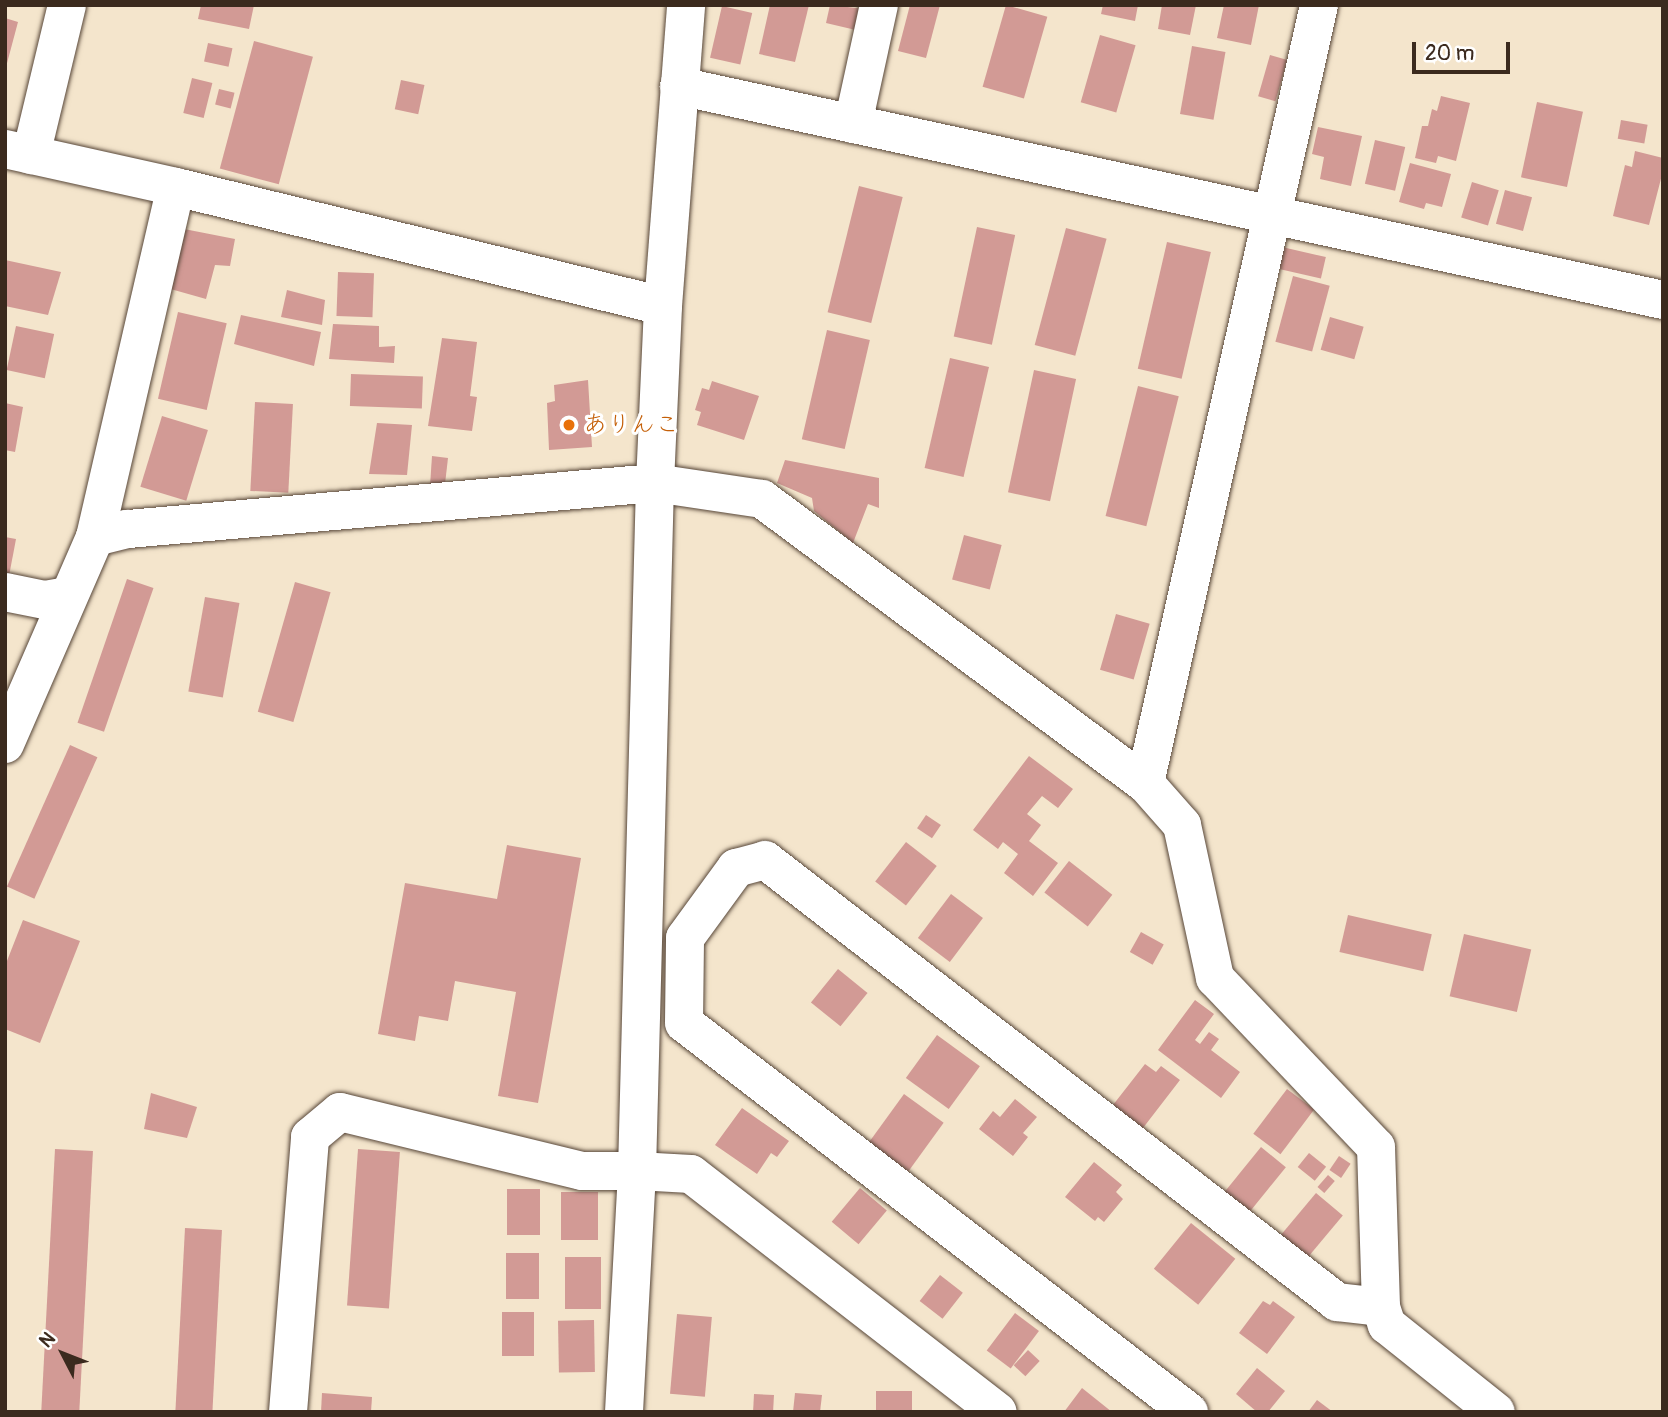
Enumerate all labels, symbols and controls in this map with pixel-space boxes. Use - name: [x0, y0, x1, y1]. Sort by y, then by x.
- scale bar: [1416, 28, 1514, 72]
- text: 20 m: [1425, 40, 1474, 67]
- place label: ありんこ: [583, 411, 679, 439]
- marker: ありんこ: [561, 417, 577, 433]
- north arrow: [28, 1319, 98, 1389]
- text: N: [34, 1327, 61, 1353]

